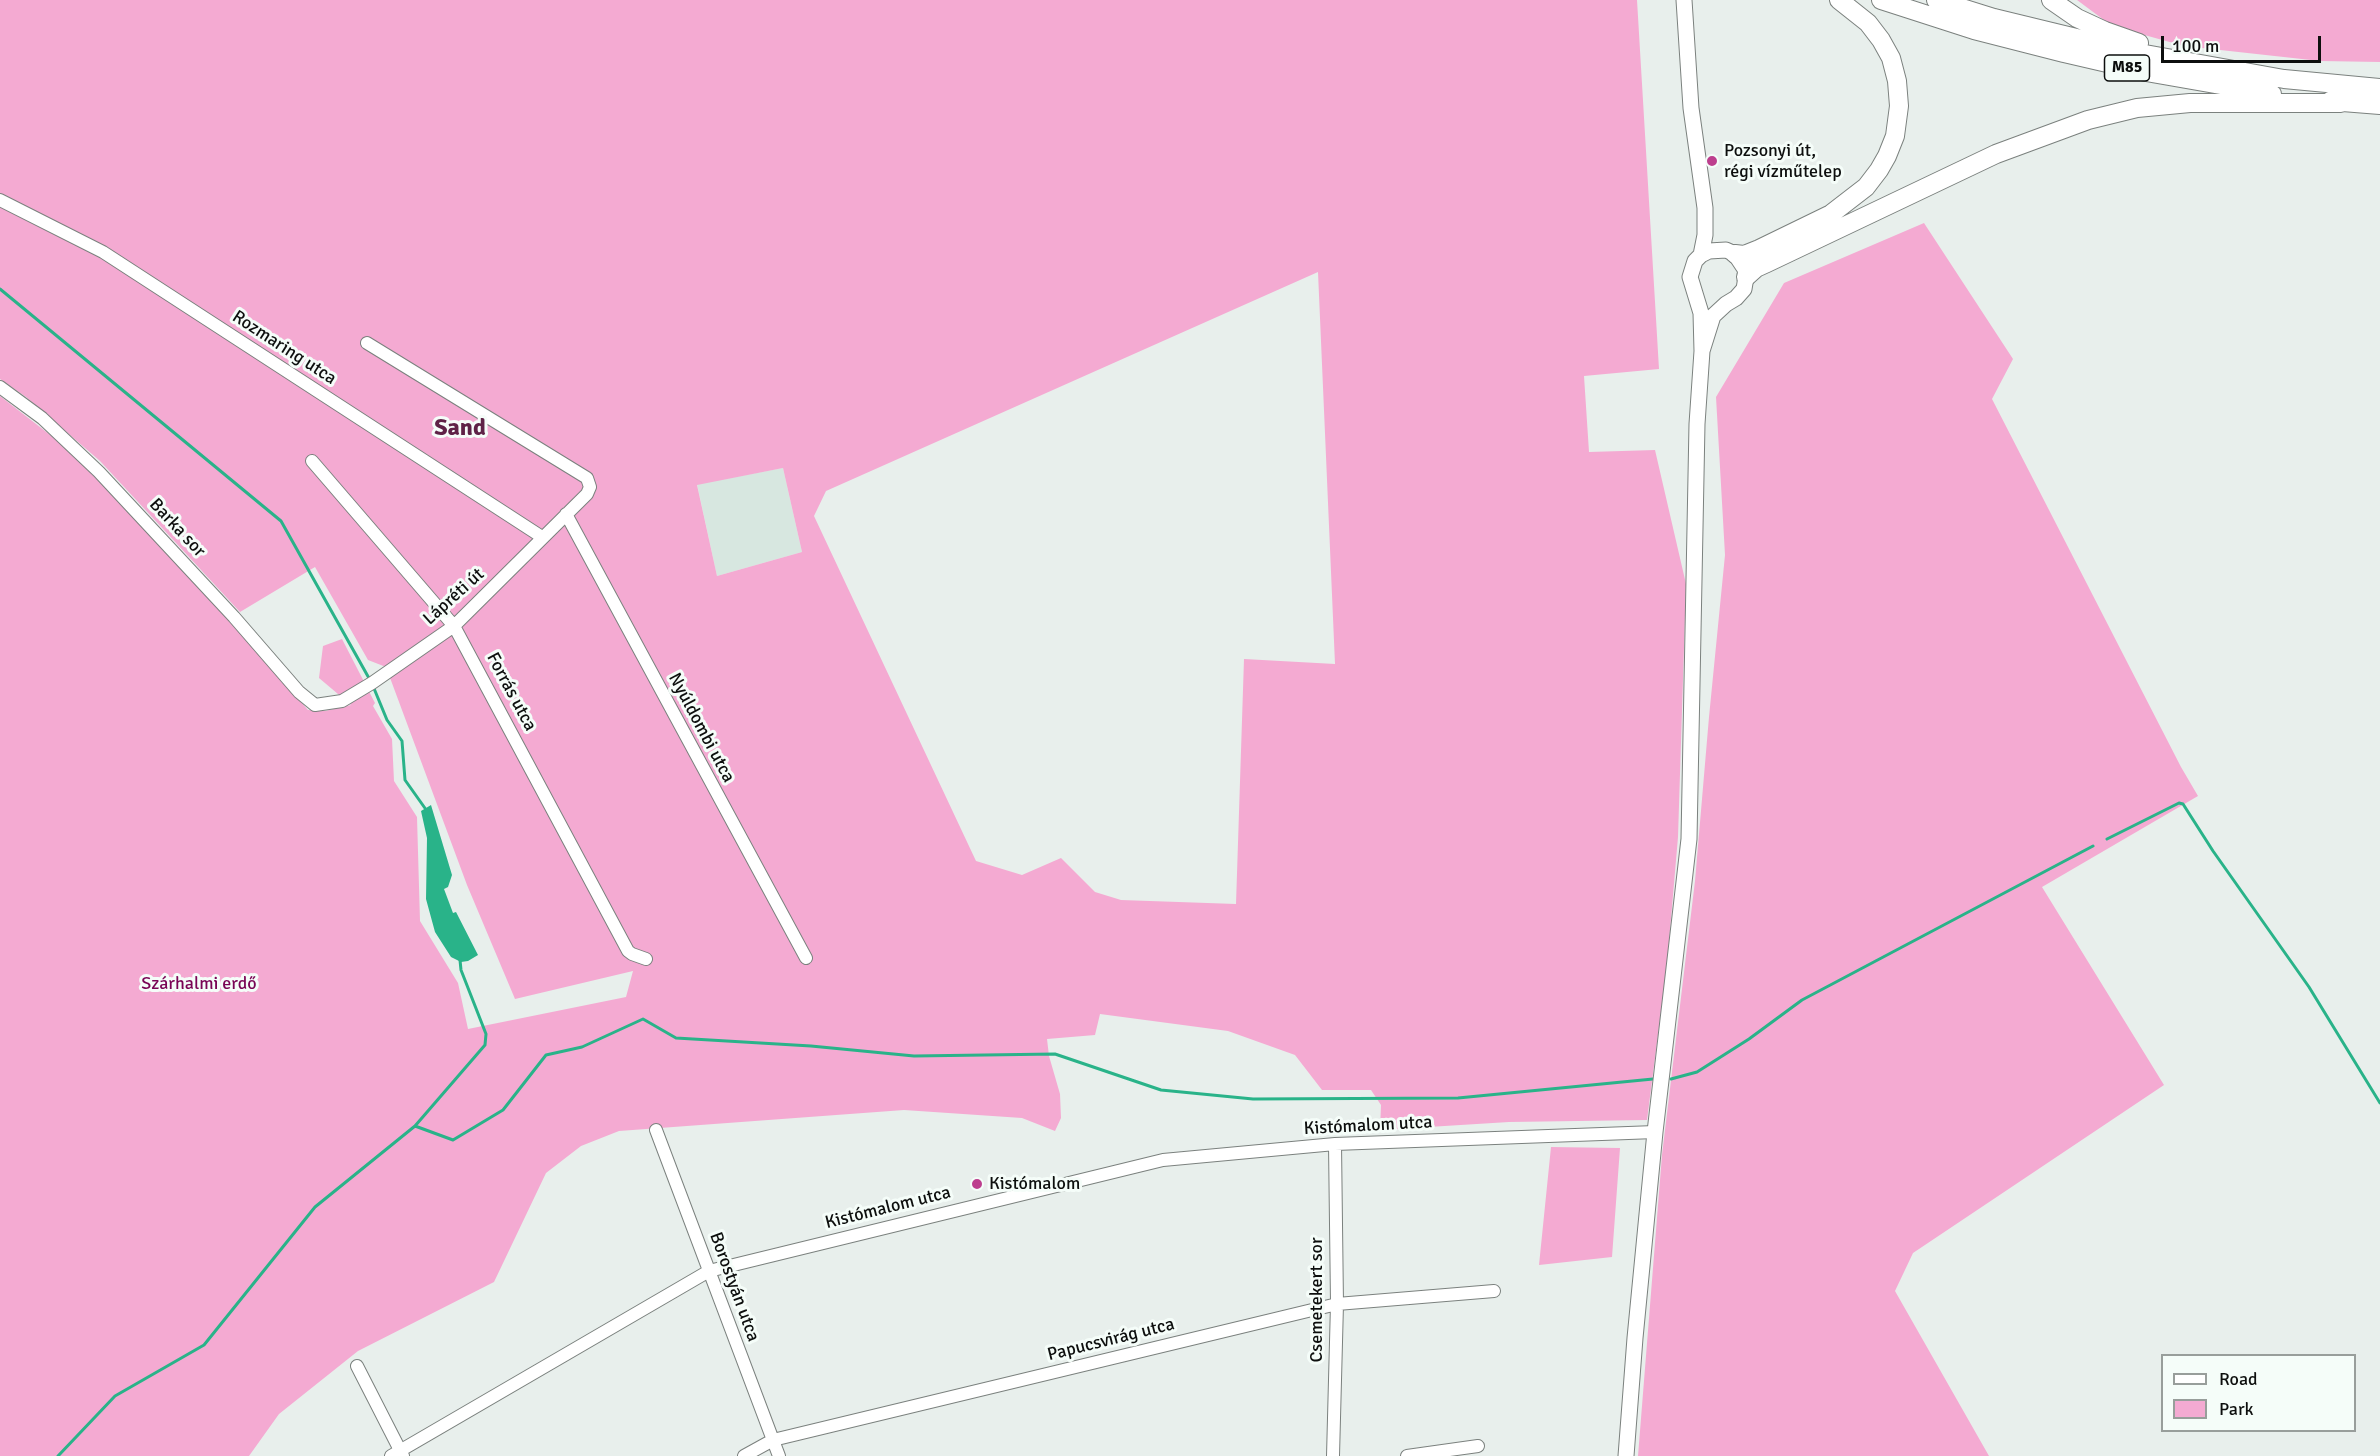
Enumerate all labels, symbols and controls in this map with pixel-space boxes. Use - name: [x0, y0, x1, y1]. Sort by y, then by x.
- scale bar: [2164, 24, 2324, 62]
- text: 100 m: [2172, 35, 2219, 57]
- road number: M85: [2104, 55, 2150, 81]
- place label: Pozsonyi út, régi vízműtelep: [1724, 140, 1842, 182]
- marker: Pozsonyi út, régi vízműtelep: [1705, 154, 1719, 168]
- street label: Rozmaring utca: [228, 306, 340, 390]
- district label: Sand: [434, 415, 486, 443]
- street label: Barka sor: [144, 494, 210, 562]
- street label: Lápréti út: [419, 564, 489, 630]
- street label: Forrás utca: [481, 649, 541, 735]
- street label: Nyúldombi utca: [663, 670, 739, 786]
- park label: Szárhalmi erdő: [141, 973, 257, 995]
- street label: Kistómalom utca: [1303, 1112, 1433, 1140]
- place label: Kistómalom: [989, 1173, 1080, 1195]
- marker: Kistómalom: [970, 1177, 984, 1191]
- street label: Kistómalom utca: [823, 1182, 953, 1234]
- street label: Borostyán utca: [704, 1229, 764, 1345]
- street label: Csemetekert sor: [1306, 1237, 1328, 1363]
- street label: Papucsvirág utca: [1045, 1314, 1177, 1366]
- legend: [2161, 1354, 2356, 1432]
- text: Road: [2219, 1368, 2258, 1390]
- text: Park: [2219, 1398, 2254, 1420]

